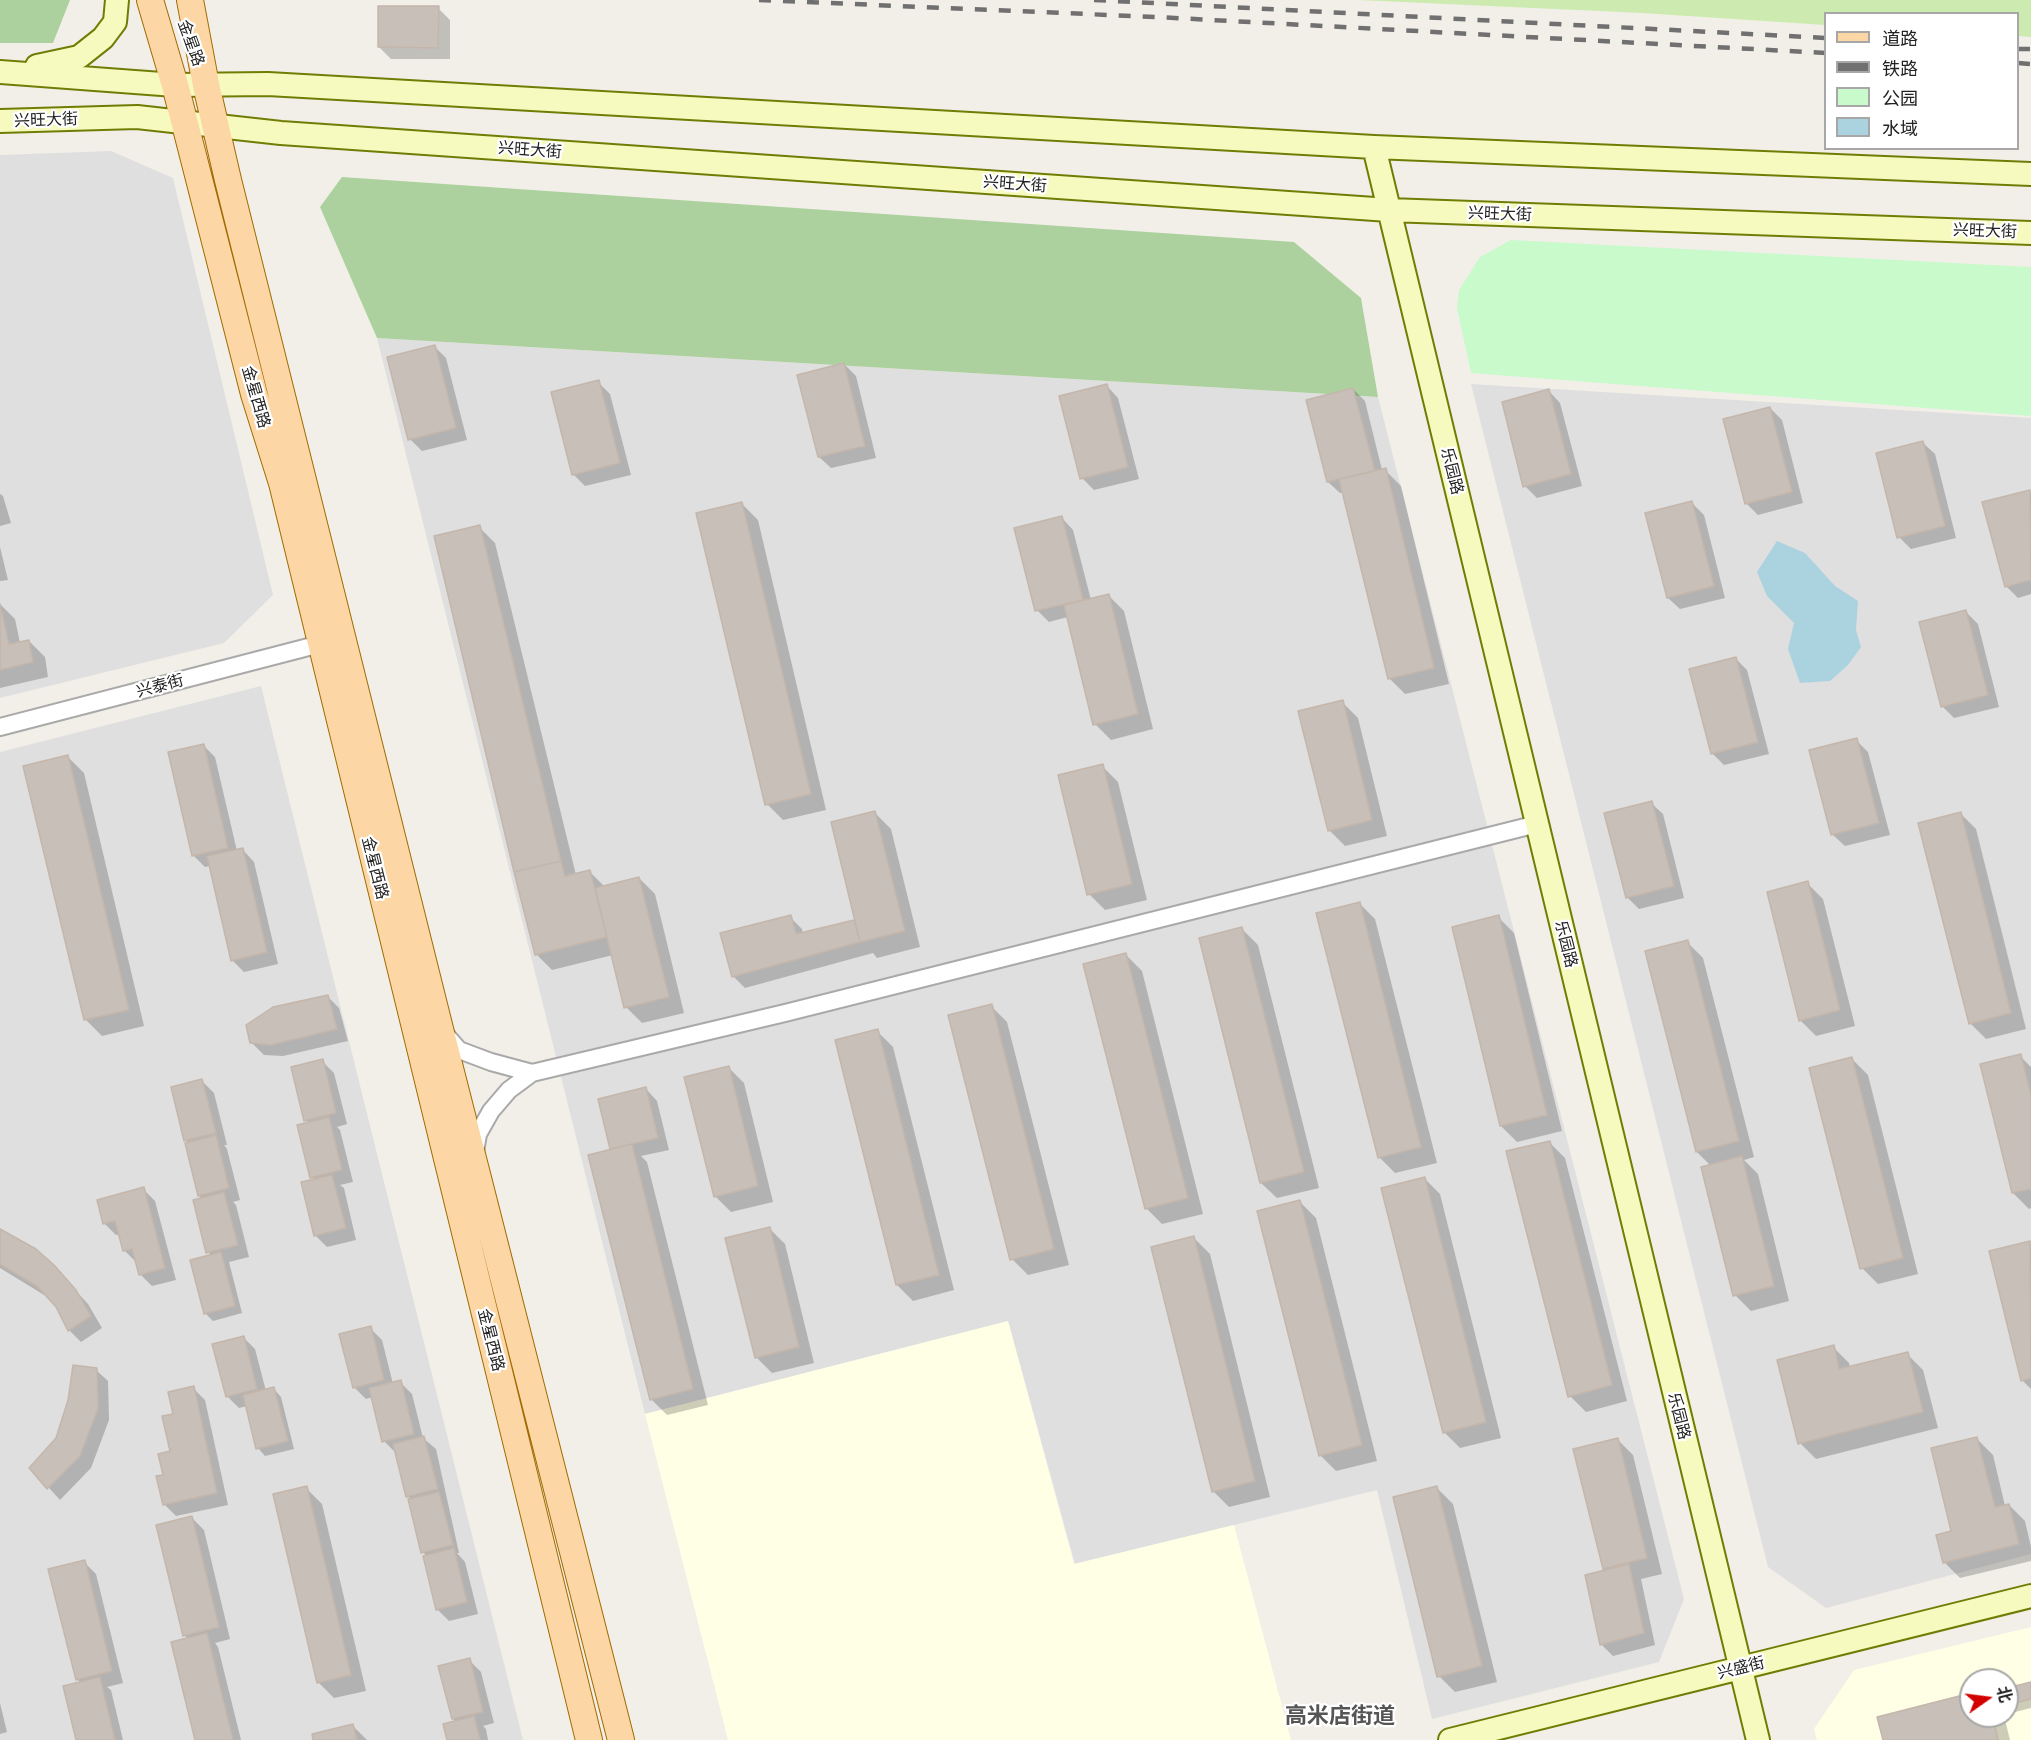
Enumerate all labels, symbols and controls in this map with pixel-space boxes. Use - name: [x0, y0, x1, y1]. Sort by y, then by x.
- legend: [1824, 12, 2019, 150]
- street label: 金星路: [174, 17, 208, 69]
- text: 道路: [1882, 28, 1918, 49]
- text: 铁路: [1882, 58, 1918, 79]
- text: 公园: [1882, 88, 1918, 109]
- street label: 兴旺大街: [14, 109, 78, 131]
- text: 水域: [1882, 118, 1918, 139]
- street label: 兴旺大街: [497, 138, 563, 162]
- street label: 兴旺大街: [982, 172, 1048, 196]
- street label: 兴旺大街: [1468, 203, 1532, 225]
- street label: 兴旺大街: [1953, 220, 2017, 242]
- street label: 金星西路: [238, 364, 274, 430]
- street label: 乐园路: [1437, 445, 1467, 497]
- street label: 兴泰街: [134, 671, 186, 701]
- street label: 金星西路: [358, 835, 392, 901]
- street label: 乐园路: [1551, 918, 1581, 970]
- street label: 金星西路: [474, 1307, 508, 1373]
- street label: 乐园路: [1664, 1390, 1694, 1442]
- street label: 兴盛街: [1715, 1653, 1767, 1683]
- north arrow: [1959, 1668, 2019, 1728]
- text: 北: [1994, 1684, 2015, 1704]
- district label: 高米店街道: [1285, 1703, 1395, 1729]

